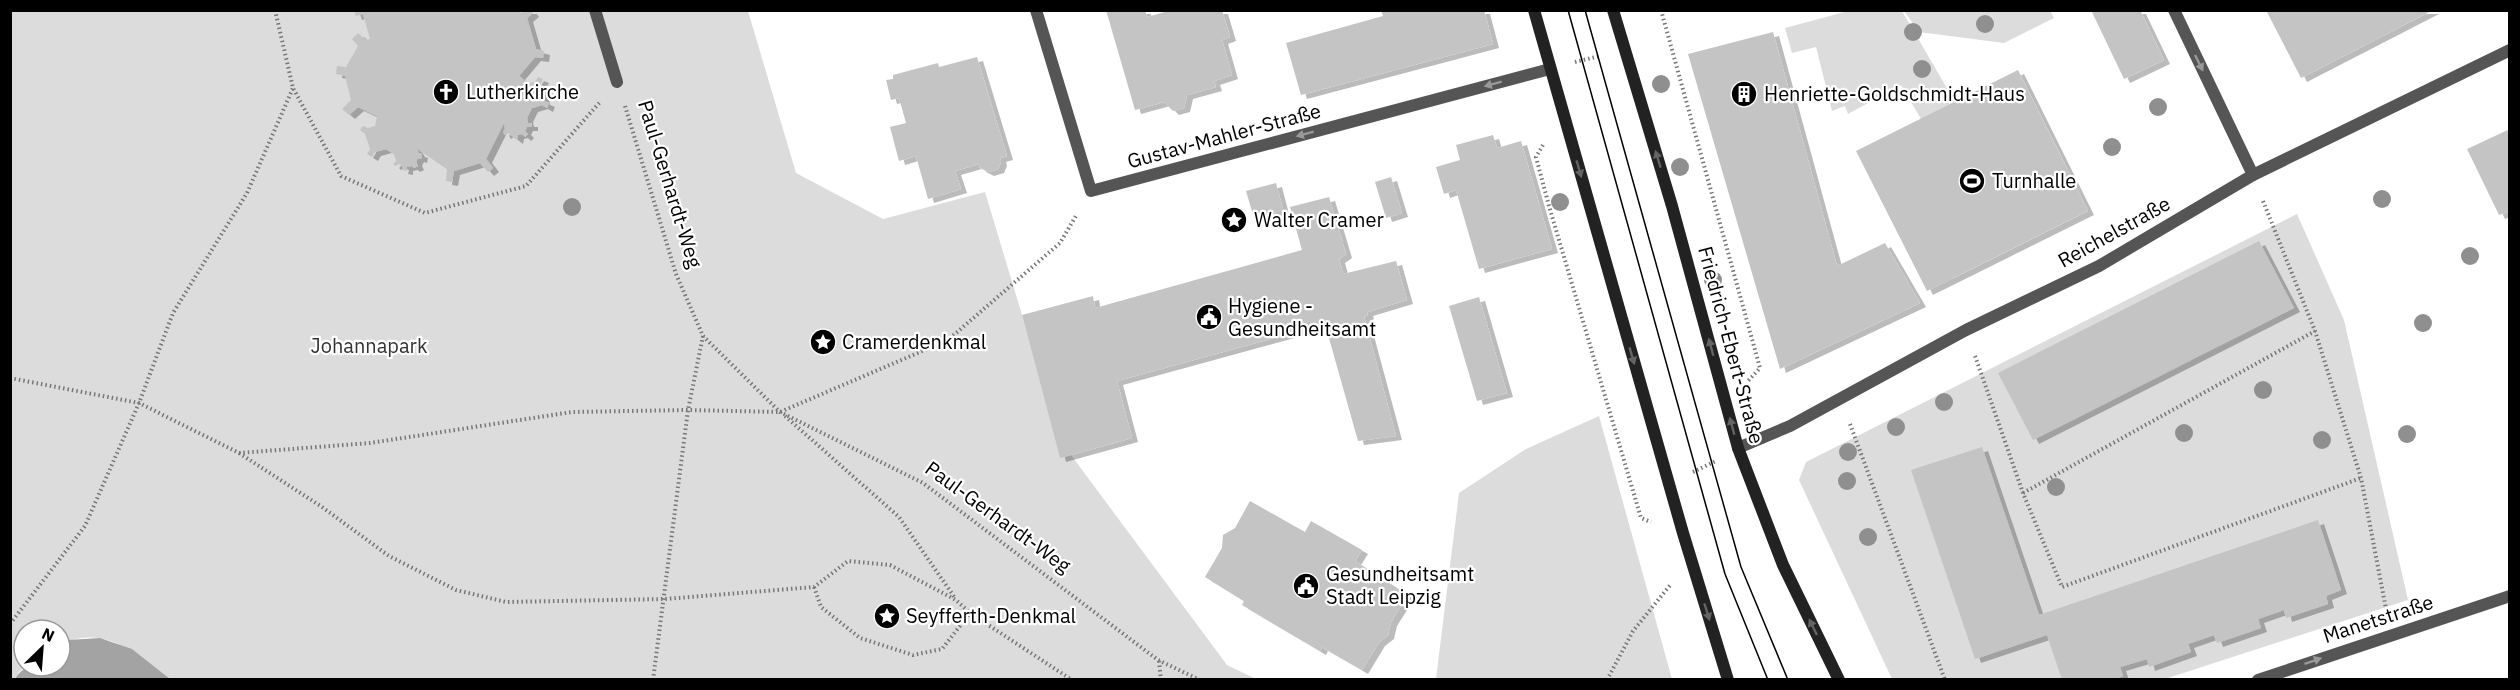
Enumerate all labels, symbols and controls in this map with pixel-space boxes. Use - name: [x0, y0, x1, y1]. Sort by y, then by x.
- one-way arrow: [2195, 55, 2204, 72]
- church icon: Lutherkirche: [431, 77, 461, 107]
- place label: Lutherkirche: [466, 78, 579, 105]
- building icon: Henriette-Goldschmidt-Haus: [1729, 79, 1759, 109]
- one-way arrow: [1484, 80, 1502, 89]
- place label: Henriette-Goldschmidt-Haus: [1764, 80, 2025, 107]
- street label: Paul-Gerhardt-Weg: [632, 97, 709, 271]
- street label: Gustav-Mahler-Straße: [1124, 97, 1324, 174]
- one-way arrow: [1296, 130, 1314, 140]
- one-way arrow: [1653, 150, 1662, 168]
- one-way arrow: [1574, 160, 1584, 178]
- sports icon: Turnhalle: [1957, 166, 1987, 196]
- place label: Turnhalle: [1992, 167, 2076, 194]
- street label: Reichelstraße: [2053, 190, 2175, 274]
- place icon: Walter Cramer: [1219, 205, 1249, 235]
- place label: Walter Cramer: [1254, 206, 1384, 233]
- street label: Friedrich-Ebert-Straße: [1692, 243, 1771, 447]
- place label: Hygiene - Gesundheitsamt: [1228, 292, 1376, 342]
- public building icon: Hygiene - Gesundheitsamt: [1194, 302, 1224, 332]
- place icon: Cramerdenkmal: [808, 327, 838, 357]
- place label: Cramerdenkmal: [842, 328, 986, 355]
- park label: Johannapark: [311, 332, 428, 359]
- one-way arrow: [1706, 338, 1715, 356]
- one-way arrow: [1628, 347, 1637, 365]
- one-way arrow: [1727, 417, 1737, 435]
- street label: Paul-Gerhardt-Weg: [920, 455, 1077, 579]
- place label: Gesundheitsamt Stadt Leipzig: [1326, 560, 1474, 610]
- public building icon: Gesundheitsamt Stadt Leipzig: [1291, 571, 1321, 601]
- street label: Manetstraße: [2319, 588, 2437, 649]
- place icon: Seyfferth-Denkmal: [872, 601, 902, 631]
- place label: Seyfferth-Denkmal: [906, 602, 1076, 629]
- one-way arrow: [1703, 603, 1712, 621]
- north arrow: [12, 618, 72, 678]
- one-way arrow: [1808, 618, 1818, 635]
- text: N: [39, 623, 58, 646]
- one-way arrow: [2305, 656, 2323, 665]

